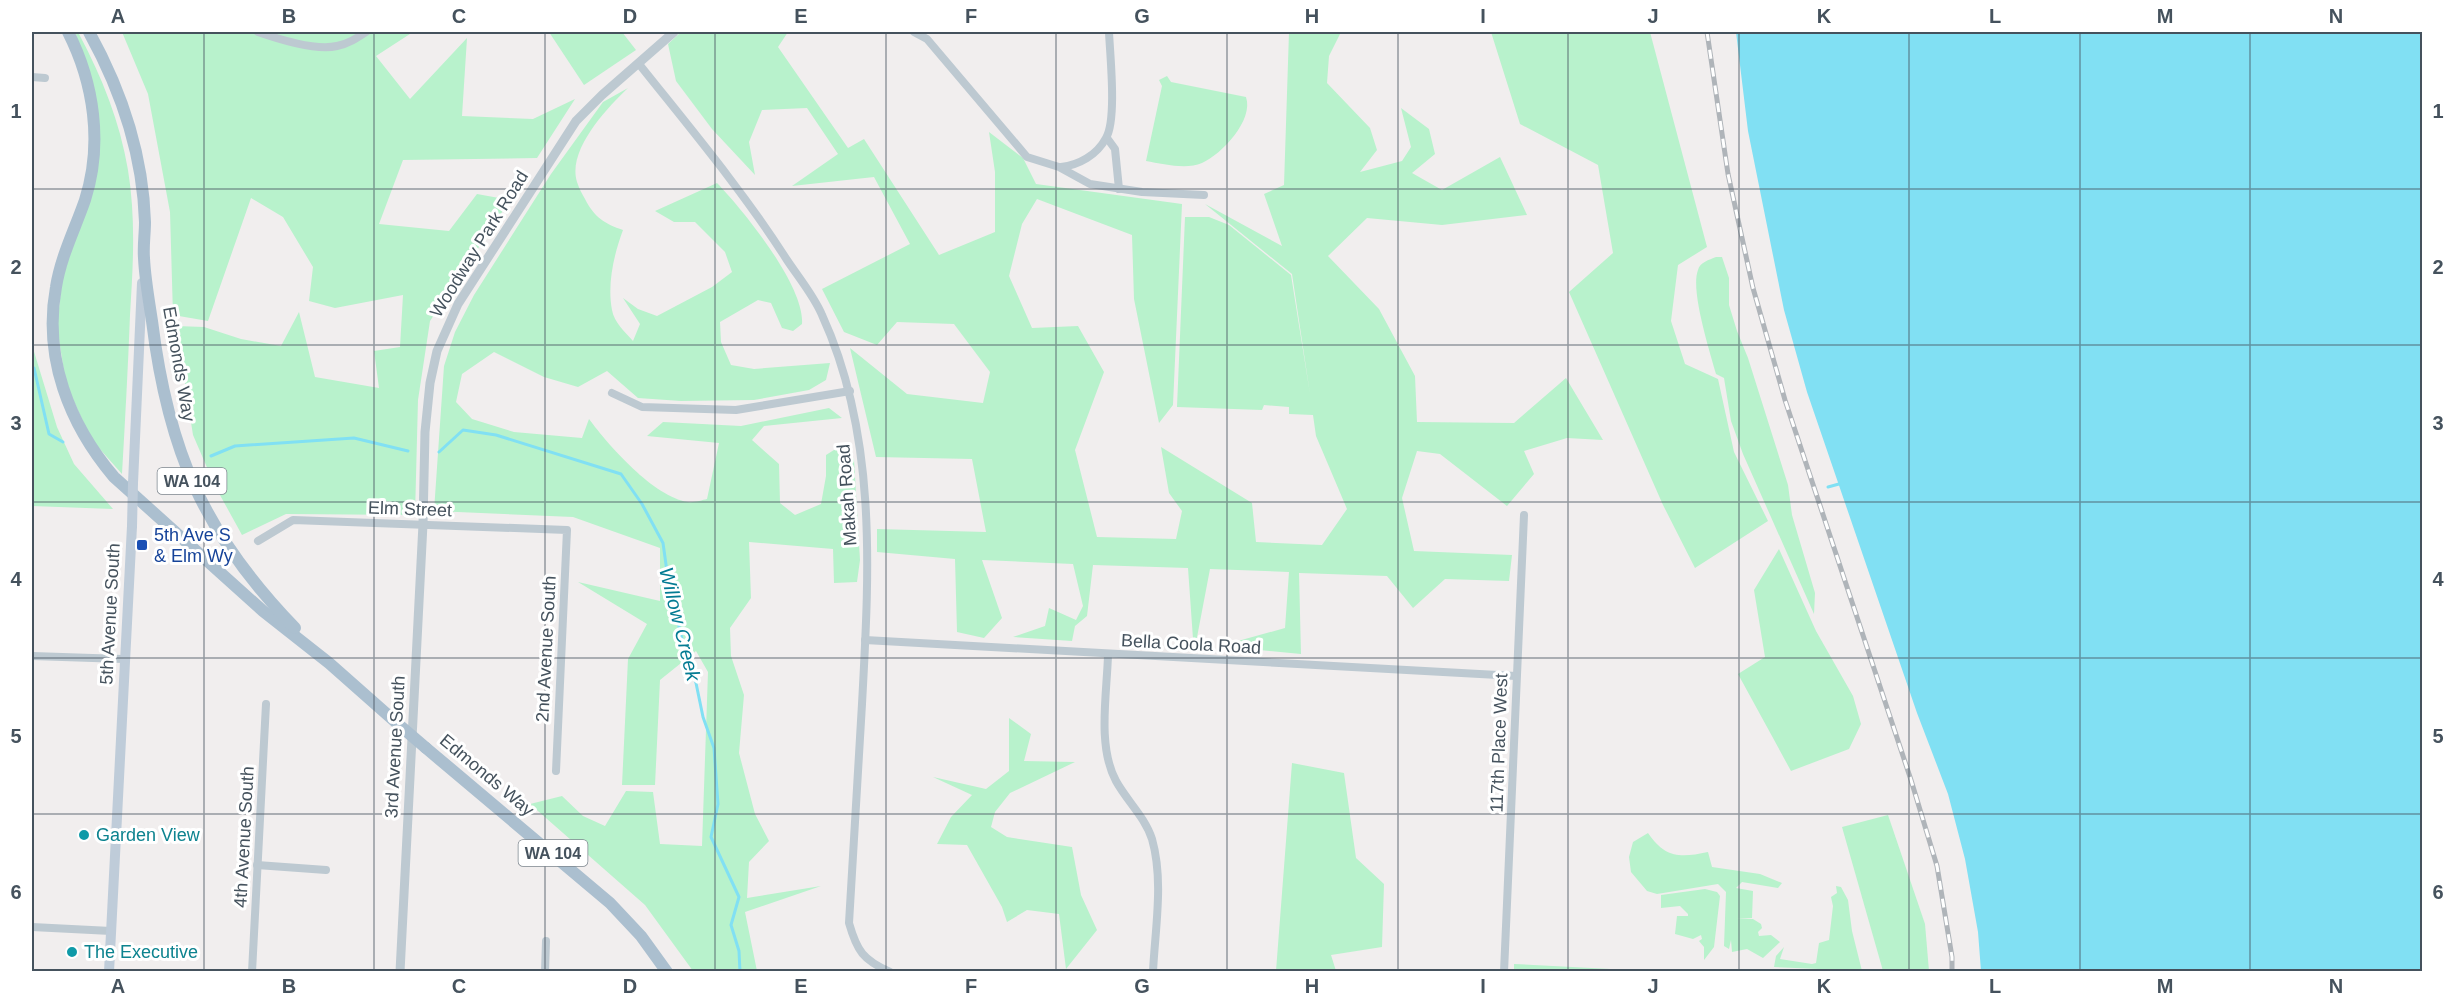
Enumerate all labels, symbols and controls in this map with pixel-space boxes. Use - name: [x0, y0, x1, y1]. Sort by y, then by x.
- text: A: [111, 5, 125, 27]
- text: B: [282, 5, 296, 27]
- text: C: [452, 5, 466, 27]
- text: D: [623, 5, 637, 27]
- text: E: [794, 5, 808, 27]
- text: F: [965, 5, 977, 27]
- text: G: [1134, 5, 1150, 27]
- text: H: [1305, 5, 1319, 27]
- text: I: [1480, 5, 1486, 27]
- text: J: [1647, 5, 1659, 27]
- text: K: [1817, 5, 1832, 27]
- text: L: [1989, 5, 2001, 27]
- text: M: [2157, 5, 2173, 27]
- text: N: [2329, 5, 2343, 27]
- text: 1: [10, 100, 22, 122]
- text: 1: [2432, 100, 2444, 122]
- street label: Woodway Park Road: [426, 167, 532, 321]
- text: 2: [10, 256, 22, 278]
- text: 2: [2432, 256, 2444, 278]
- street label: Edmonds Way: [159, 305, 199, 423]
- text: 3: [10, 412, 22, 434]
- text: 3: [2432, 412, 2444, 434]
- street label: Makah Road: [833, 443, 861, 547]
- road number: WA 104: [158, 468, 226, 494]
- street label: Elm Street: [368, 498, 452, 520]
- place label: 5th Ave S & Elm Wy: [154, 525, 233, 566]
- marker: 5th Ave S & Elm Wy: [135, 538, 149, 552]
- street label: 5th Avenue South: [96, 543, 124, 685]
- water label: Willow Creek: [655, 565, 705, 684]
- text: 4: [10, 568, 22, 590]
- text: 4: [2432, 568, 2444, 590]
- street label: 2nd Avenue South: [532, 575, 560, 723]
- street label: Bella Coola Road: [1121, 630, 1261, 658]
- street label: 117th Place West: [1487, 673, 1511, 813]
- street label: 3rd Avenue South: [381, 675, 409, 819]
- text: 5: [10, 725, 22, 747]
- text: 5: [2432, 725, 2444, 747]
- street label: Edmonds Way: [436, 730, 538, 820]
- street label: 4th Avenue South: [230, 766, 258, 908]
- place label: Garden View: [96, 825, 201, 845]
- marker: Garden View: [77, 828, 91, 842]
- road number: WA 104: [518, 840, 588, 866]
- text: 6: [10, 881, 22, 903]
- text: 6: [2432, 881, 2444, 903]
- place label: The Executive: [84, 942, 198, 962]
- marker: The Executive: [65, 945, 79, 959]
- text: A: [111, 975, 125, 997]
- text: B: [282, 975, 296, 997]
- text: C: [452, 975, 466, 997]
- text: D: [623, 975, 637, 997]
- text: E: [794, 975, 808, 997]
- text: F: [965, 975, 977, 997]
- text: G: [1134, 975, 1150, 997]
- text: H: [1305, 975, 1319, 997]
- text: I: [1480, 975, 1486, 997]
- text: J: [1647, 975, 1659, 997]
- text: K: [1817, 975, 1832, 997]
- text: L: [1989, 975, 2001, 997]
- text: M: [2157, 975, 2173, 997]
- text: N: [2329, 975, 2343, 997]

